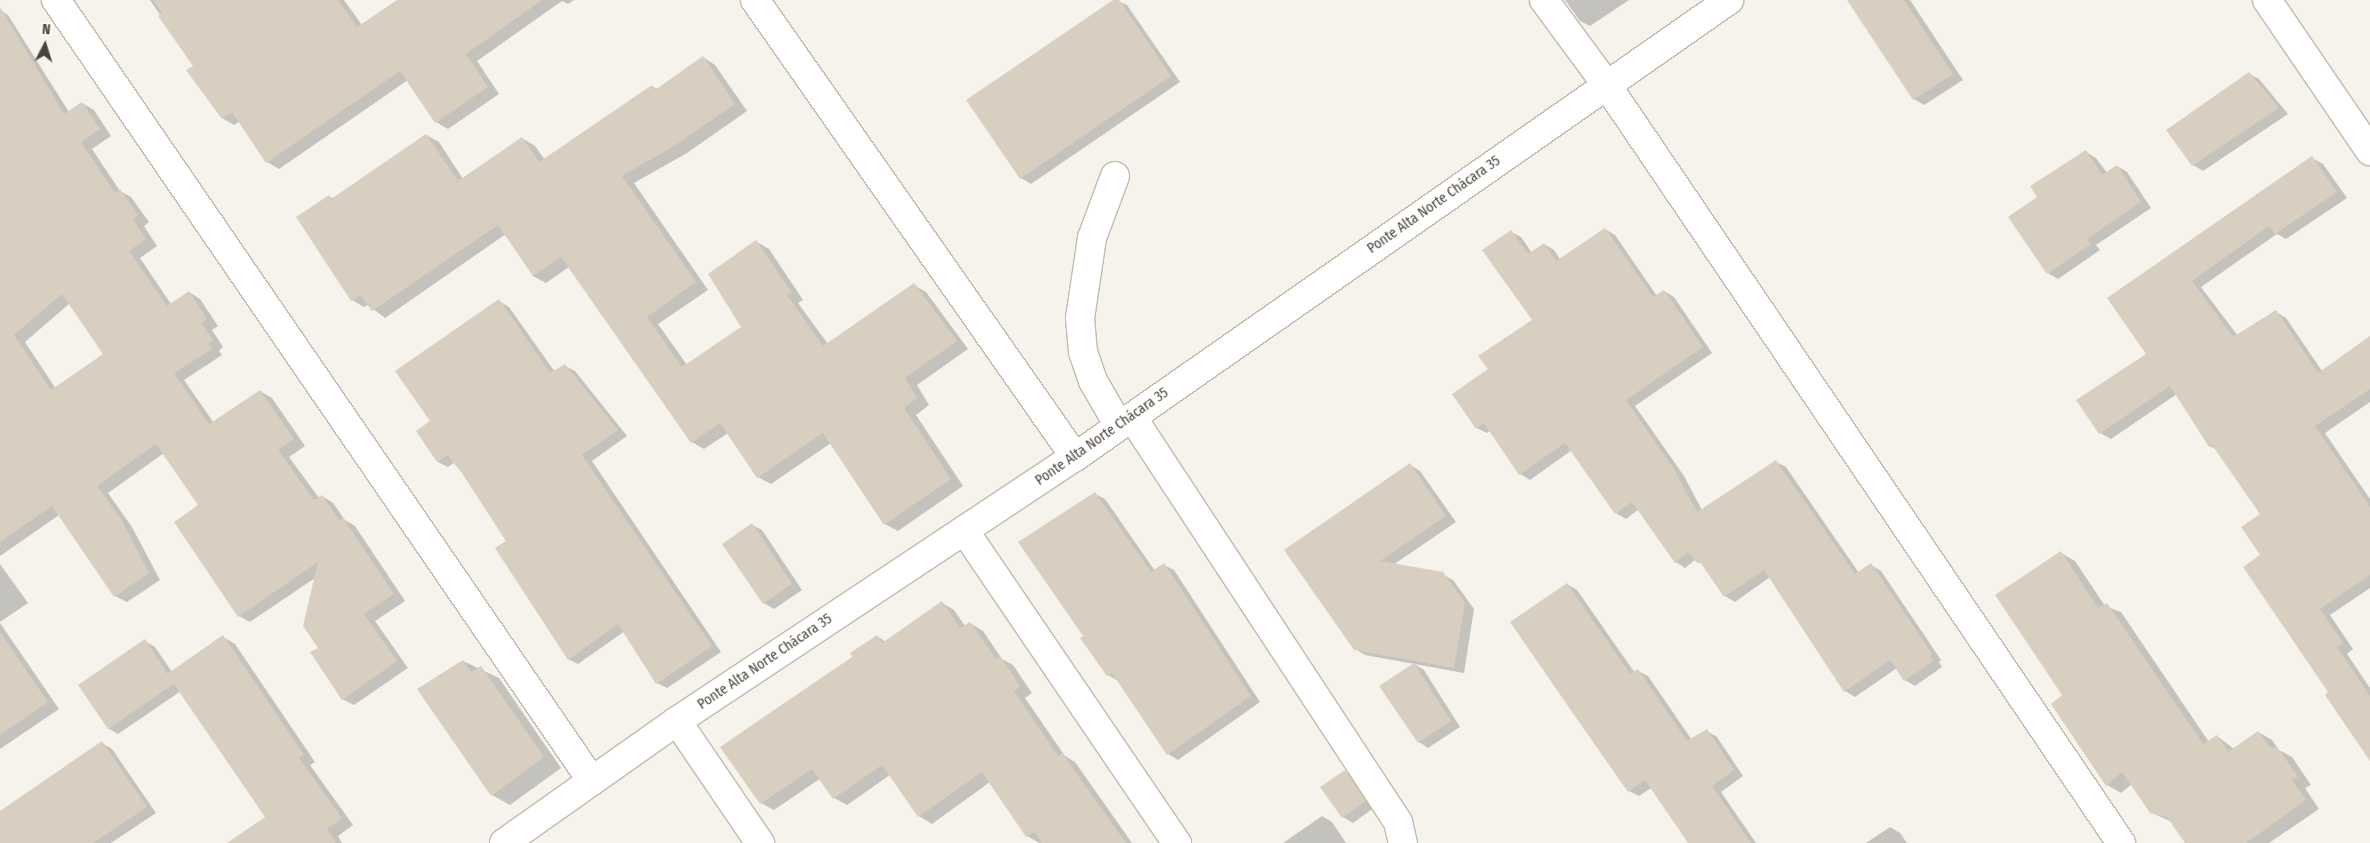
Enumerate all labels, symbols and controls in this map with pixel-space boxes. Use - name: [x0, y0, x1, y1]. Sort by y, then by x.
- north arrow: [20, 20, 70, 70]
- text: N: [41, 21, 51, 38]
- street label: Ponte Alta Norte Chácara 35: [1364, 153, 1504, 257]
- street label: Ponte Alta Norte Chácara 35: [1032, 385, 1172, 489]
- street label: Ponte Alta Norte Chácara 35: [695, 611, 835, 713]

